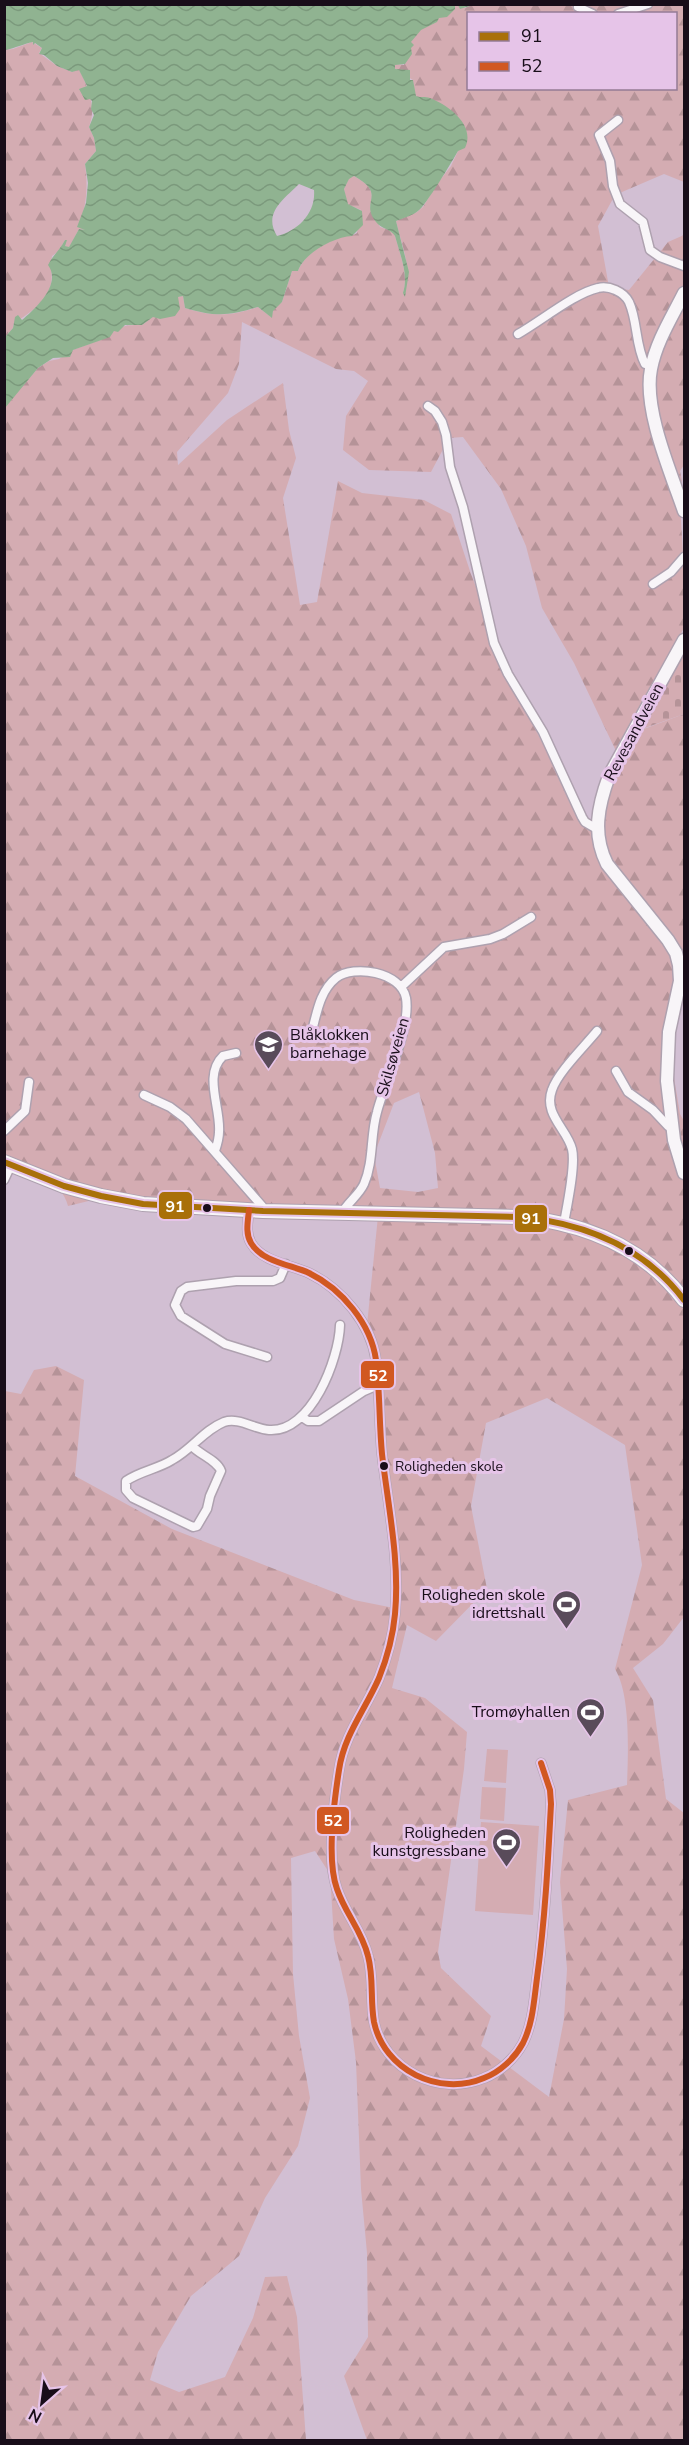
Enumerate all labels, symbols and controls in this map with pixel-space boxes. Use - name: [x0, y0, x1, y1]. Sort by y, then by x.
- legend: [467, 12, 677, 90]
- text: 91: [521, 24, 543, 48]
- text: 52: [521, 54, 543, 78]
- street label: Revesandveien: [599, 679, 669, 785]
- street label: Skilsøveien: [371, 1015, 415, 1099]
- place label: Blåklokken barnehage: [290, 1024, 369, 1064]
- school or university icon: Blåklokken barnehage: [253, 1028, 285, 1070]
- line badge: 91: [158, 1191, 193, 1220]
- text: 91: [165, 1196, 185, 1218]
- unlabelled marker: [201, 1202, 213, 1214]
- line badge: 91: [514, 1204, 548, 1233]
- text: 91: [521, 1208, 541, 1230]
- unlabelled marker: [623, 1245, 635, 1257]
- line badge: 52: [360, 1360, 395, 1389]
- text: 52: [368, 1365, 388, 1387]
- place label: Roligheden skole: [395, 1457, 503, 1476]
- marker: Roligheden skole: [378, 1460, 390, 1472]
- place label: Roligheden skole idrettshall: [422, 1584, 545, 1624]
- sports icon: Roligheden skole idrettshall: [550, 1588, 582, 1630]
- sports icon: Tromøyhallen: [575, 1696, 607, 1738]
- place label: Tromøyhallen: [472, 1701, 570, 1723]
- line badge: 52: [316, 1806, 350, 1835]
- text: 52: [323, 1810, 343, 1832]
- place label: Roligheden kunstgressbane: [372, 1822, 486, 1862]
- sports icon: Roligheden kunstgressbane: [491, 1826, 523, 1868]
- north arrow: [12, 2373, 72, 2433]
- text: N: [25, 2403, 46, 2428]

